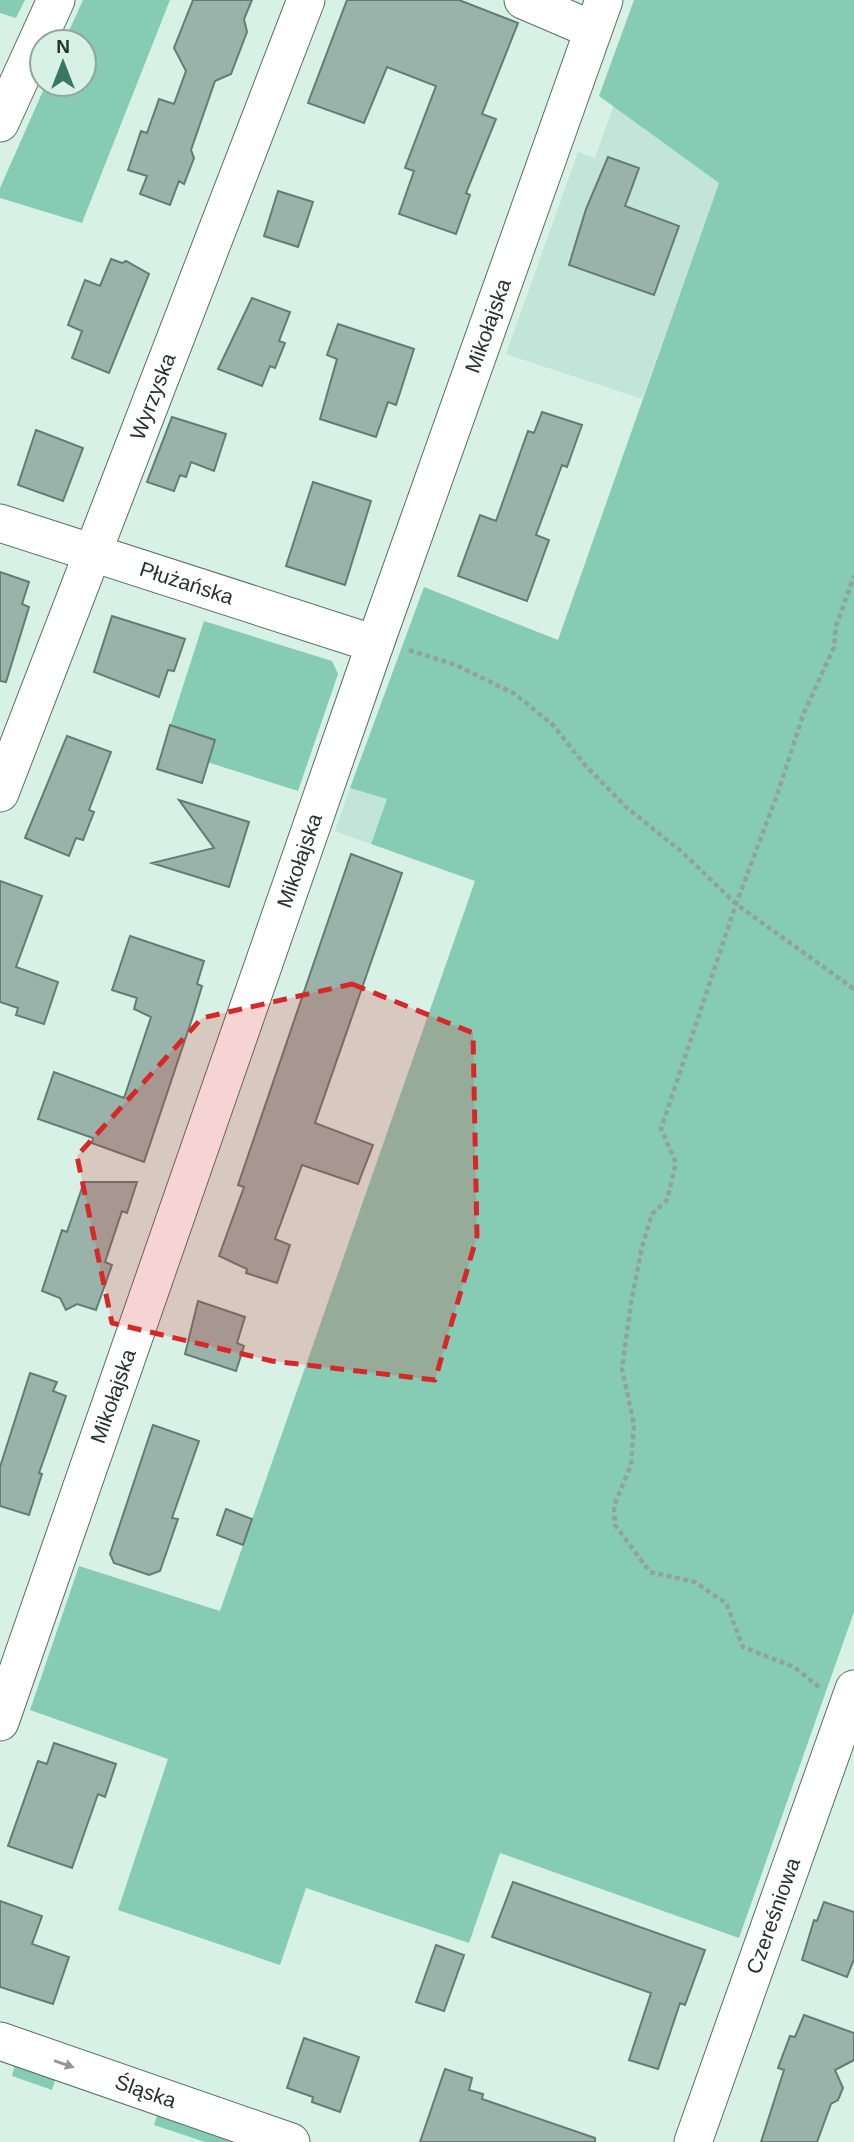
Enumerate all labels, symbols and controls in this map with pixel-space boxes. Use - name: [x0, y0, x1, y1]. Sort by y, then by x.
- north arrow: [28, 28, 98, 98]
- text: N: [56, 36, 70, 57]
- street label: Mikołajska: [460, 275, 515, 376]
- street label: Wyrzyska: [125, 350, 180, 443]
- street label: Płużańska: [137, 557, 237, 609]
- street label: Mikołajska: [272, 810, 326, 911]
- street label: Mikołajska: [86, 1346, 140, 1446]
- street label: Czereśniowa: [742, 1854, 804, 1977]
- one-way arrow: [54, 2059, 75, 2070]
- street label: Śląska: [112, 2070, 180, 2112]

